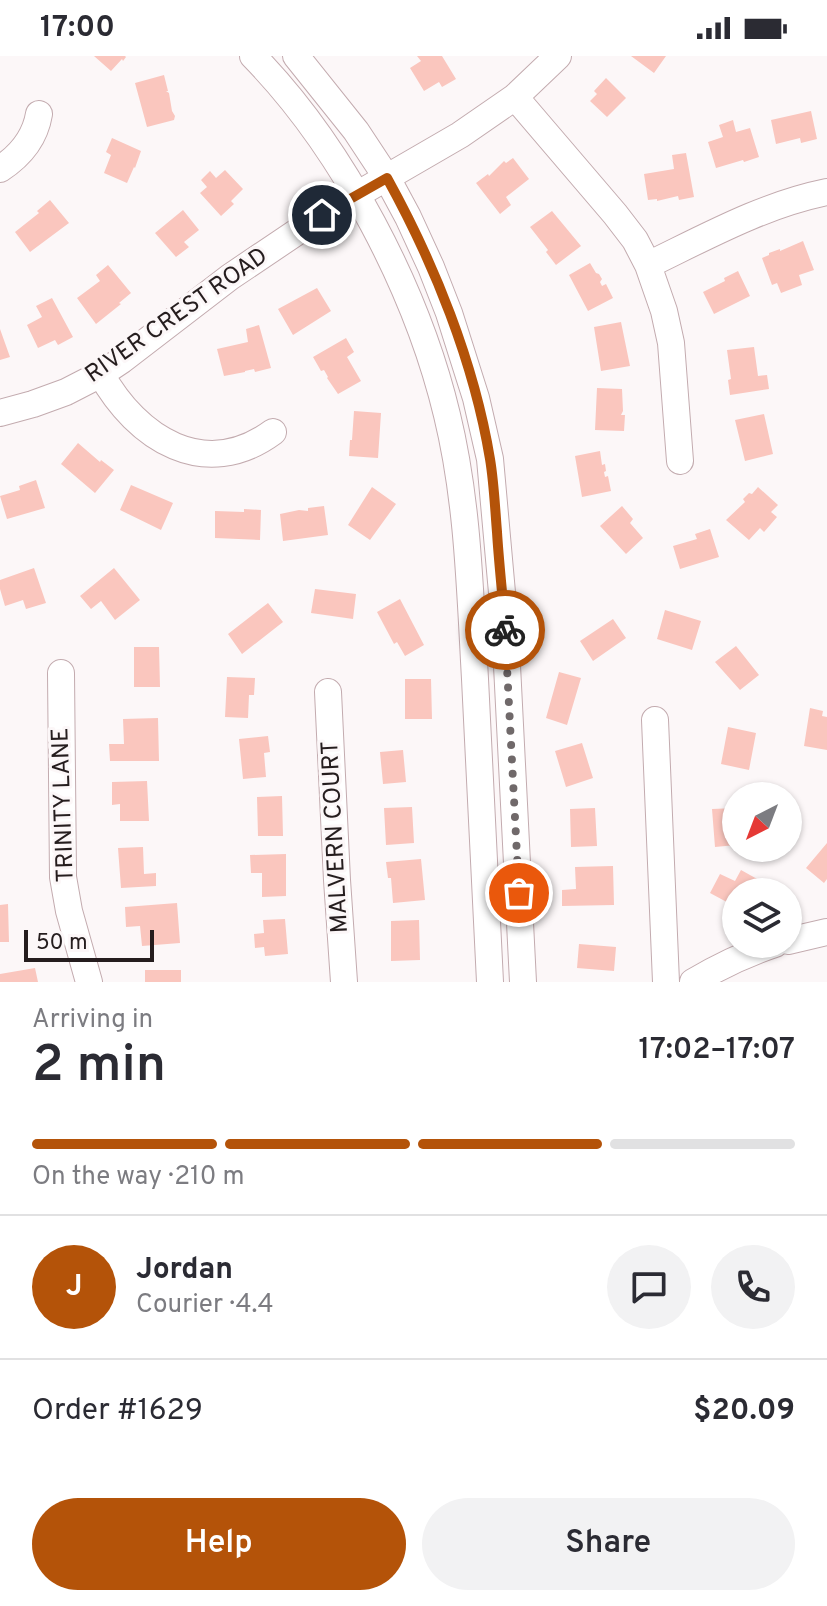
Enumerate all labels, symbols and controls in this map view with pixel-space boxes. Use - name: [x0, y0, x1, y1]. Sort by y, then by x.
- text: 17:00: [40, 10, 115, 47]
- pin: [288, 181, 356, 249]
- icon: home: [300, 193, 344, 237]
- street label: RIVER CREST ROAD: [80, 242, 274, 390]
- courier: [465, 590, 545, 670]
- icon: bike: [483, 608, 527, 652]
- street label: TRINITY LANE: [46, 727, 82, 883]
- street label: MALVERN COURT: [316, 740, 356, 934]
- north arrow: [722, 782, 802, 862]
- map controls: [722, 782, 802, 958]
- pin: [485, 859, 553, 927]
- icon: bag: [497, 871, 541, 915]
- button: layers: [722, 878, 802, 958]
- scale bar: [24, 926, 154, 962]
- text: 50 m: [36, 930, 88, 957]
- text: Arriving in: [32, 1004, 153, 1037]
- text: 17:02–17:07: [638, 1032, 795, 1069]
- text: 2 min: [32, 1034, 166, 1100]
- text: On the way · 210 m: [32, 1161, 245, 1194]
- button: chat: [607, 1245, 691, 1329]
- button: phone: [711, 1245, 795, 1329]
- text: Jordan: [136, 1252, 233, 1289]
- text: J: [66, 1269, 82, 1306]
- text: Courier · 4.4: [136, 1289, 274, 1322]
- text: Order #1629: [32, 1393, 203, 1430]
- text: $20.09: [693, 1393, 795, 1430]
- button: Help: [32, 1498, 406, 1590]
- button: Share: [422, 1498, 795, 1590]

